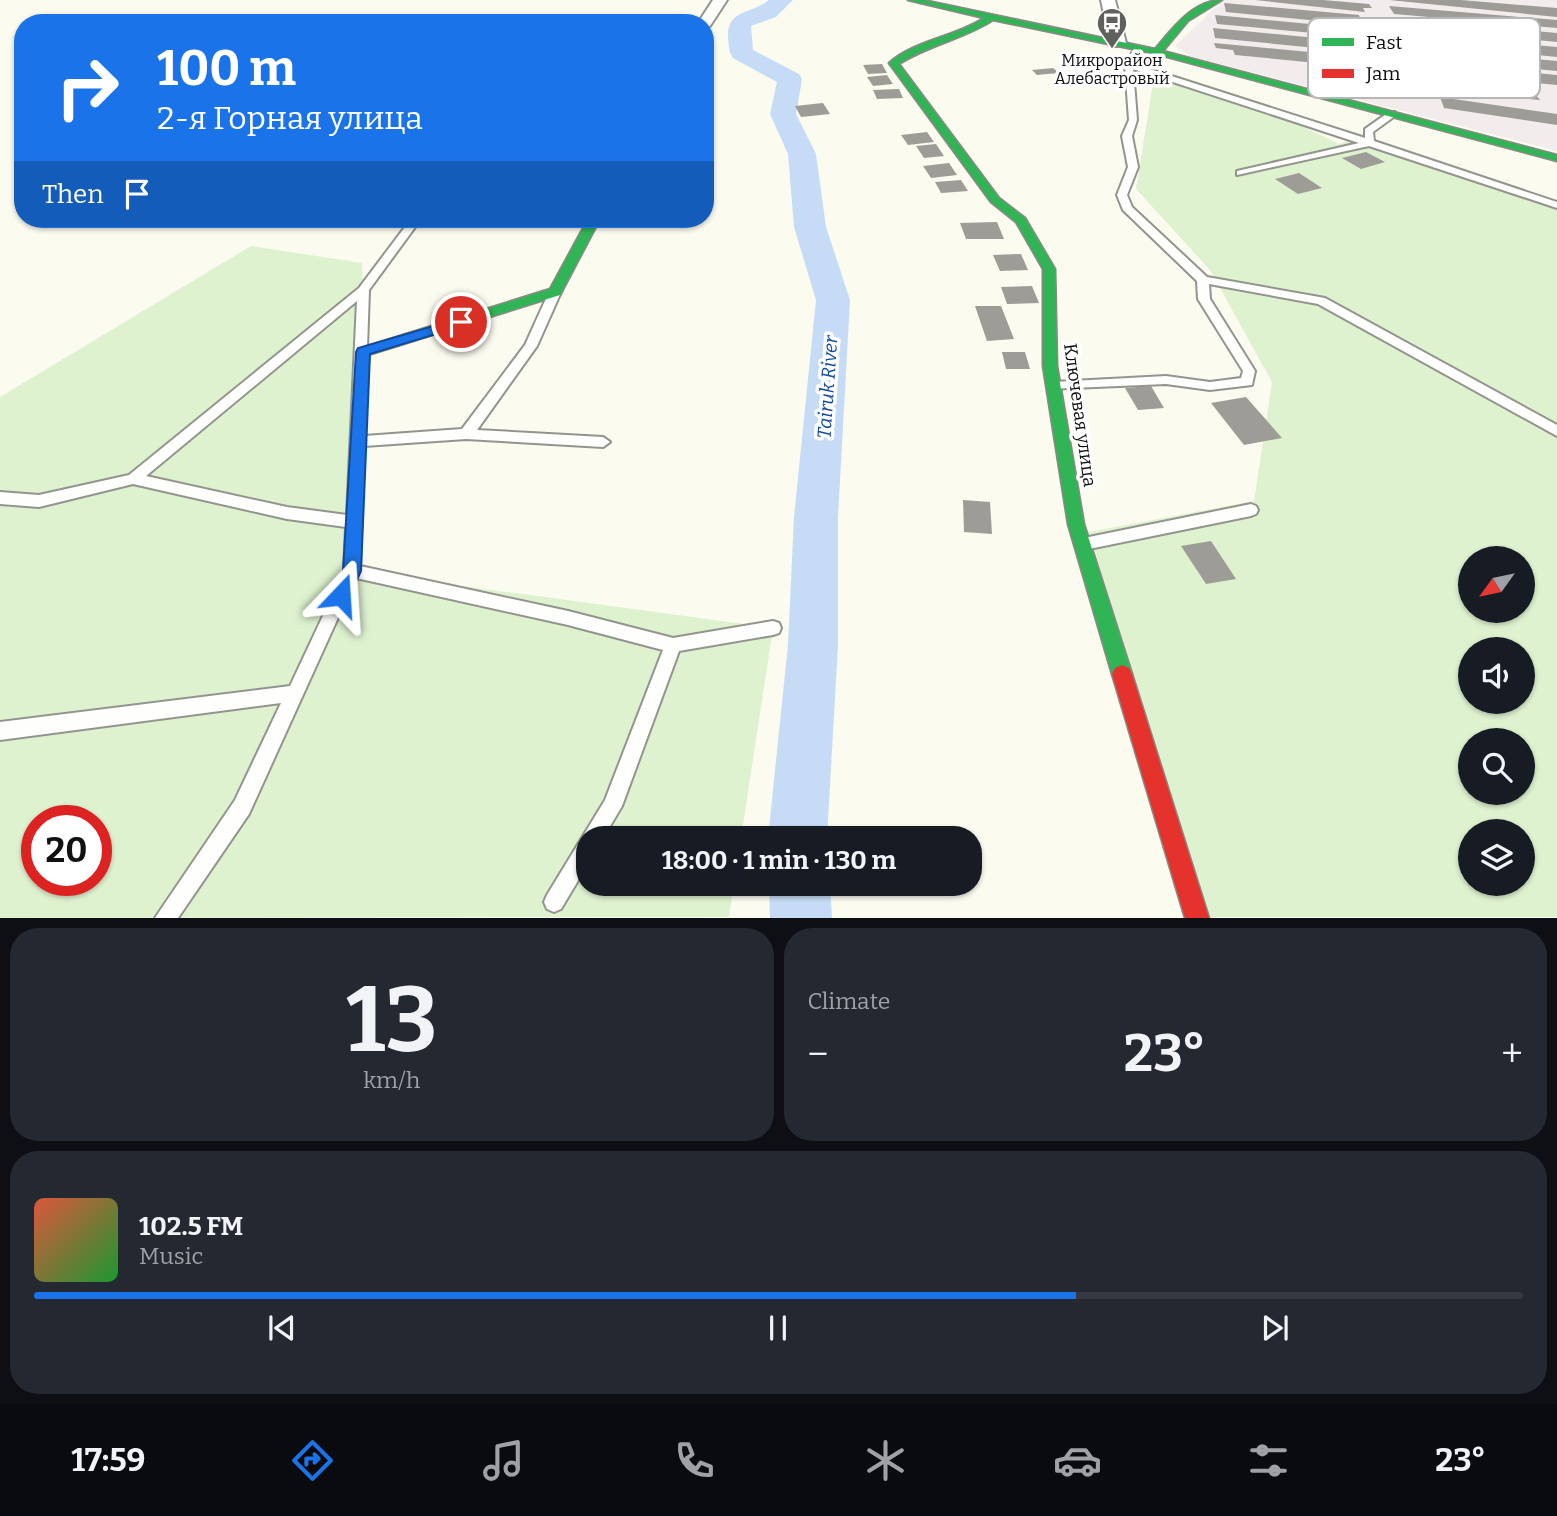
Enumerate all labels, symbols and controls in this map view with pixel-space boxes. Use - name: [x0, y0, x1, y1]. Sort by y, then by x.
- bus stop icon: Микрорайон Алебастровый: [1095, 6, 1129, 50]
- legend: [1308, 18, 1540, 98]
- text: Fast: [1366, 31, 1403, 54]
- text: 100 m: [157, 39, 296, 98]
- icon: right: [42, 42, 133, 133]
- place label: Микрорайон Алебастровый: [1055, 51, 1169, 88]
- text: Jam: [1365, 62, 1400, 85]
- text: 2-я Горная улица: [157, 99, 423, 137]
- icon: arrive: [118, 175, 156, 213]
- text: Then: [42, 179, 104, 210]
- pin: [431, 292, 491, 352]
- icon: arrive: [442, 303, 480, 341]
- water label: Tairuk River: [812, 334, 843, 439]
- street label: Ключевая улица: [1059, 342, 1101, 488]
- north arrow: [1458, 546, 1535, 623]
- map controls: [1458, 546, 1535, 896]
- position arrow: [304, 558, 378, 632]
- button: sound: [1458, 637, 1535, 714]
- button: search: [1458, 728, 1535, 805]
- speed limit sign: 20: [21, 805, 112, 896]
- button: layers: [1458, 819, 1535, 896]
- text: 18:00 · 1 min · 130 m: [662, 845, 896, 876]
- text: 13: [346, 966, 438, 1075]
- text: Climate: [808, 987, 890, 1015]
- text: 23°: [1124, 1022, 1206, 1085]
- text: −: [808, 1031, 828, 1077]
- text: +: [1501, 1031, 1523, 1077]
- text: km/h: [363, 1066, 420, 1094]
- text: 102.5 FM: [139, 1211, 243, 1242]
- text: Music: [139, 1242, 203, 1270]
- icon: previous: [263, 1309, 301, 1347]
- icon: pause: [759, 1309, 797, 1347]
- icon: next: [1256, 1309, 1294, 1347]
- icon: directions: [288, 1436, 337, 1485]
- icon: music: [479, 1436, 528, 1485]
- icon: phone: [670, 1436, 719, 1485]
- icon: climate: [861, 1436, 910, 1485]
- icon: car: [1053, 1436, 1102, 1485]
- icon: filters: [1244, 1436, 1293, 1485]
- text: 17:59: [71, 1441, 145, 1479]
- text: 23°: [1435, 1441, 1486, 1479]

